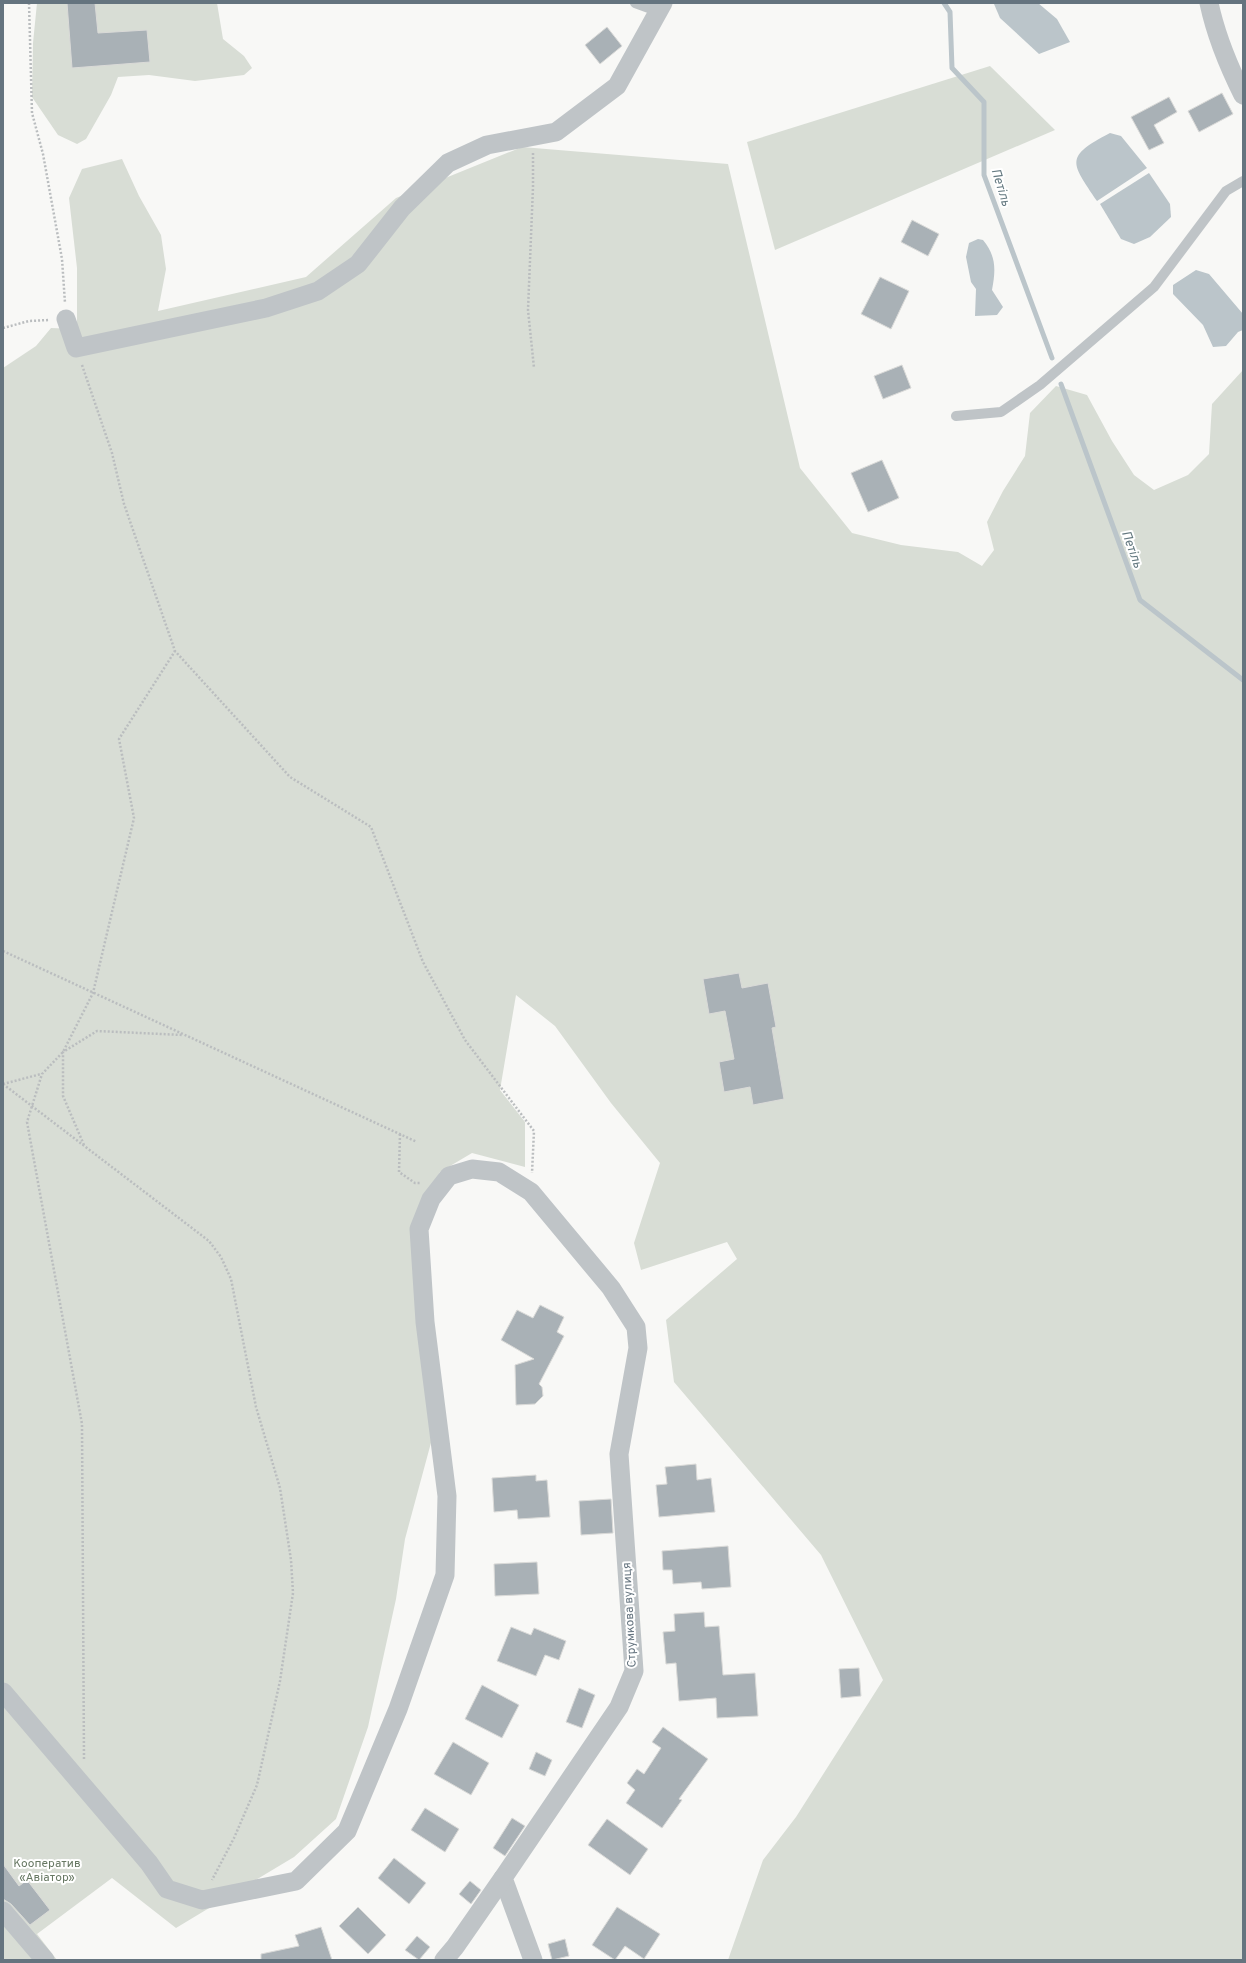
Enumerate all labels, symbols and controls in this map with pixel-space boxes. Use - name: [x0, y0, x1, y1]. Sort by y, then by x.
- water label: Петіль: [987, 167, 1013, 209]
- water label: Петіль: [1117, 529, 1145, 571]
- street label: Струмкова вулиця: [619, 1562, 641, 1668]
- park label: Кооператив «Авіатор»: [13, 1856, 81, 1886]

